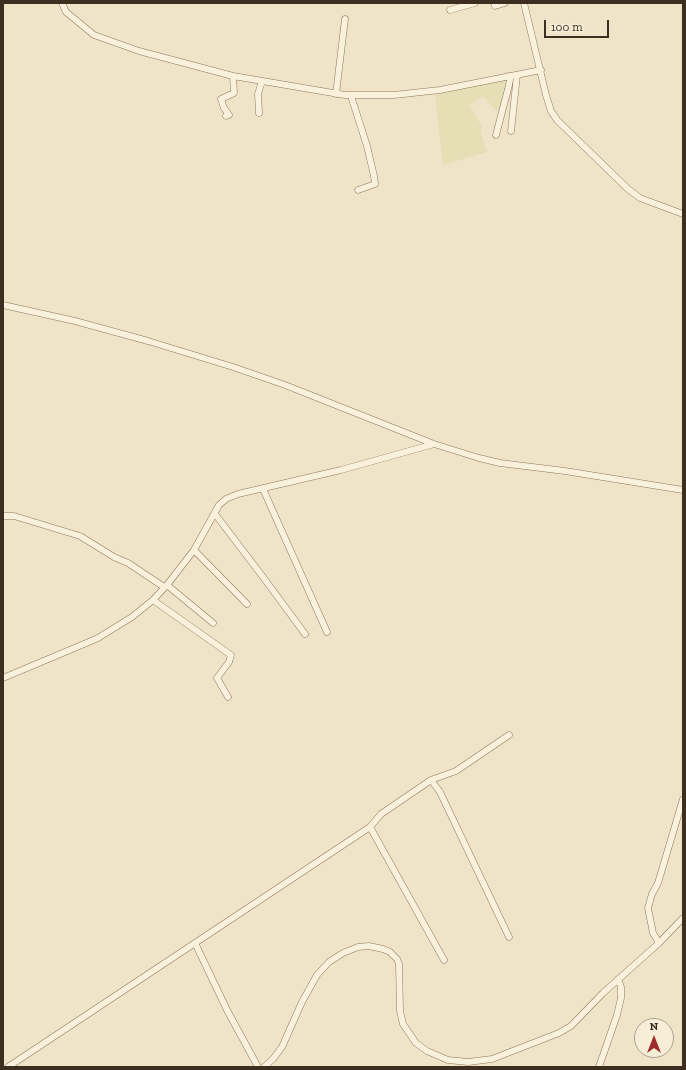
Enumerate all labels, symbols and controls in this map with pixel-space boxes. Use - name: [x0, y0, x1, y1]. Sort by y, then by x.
- scale bar: [546, 12, 611, 38]
- text: 100 m: [551, 20, 583, 34]
- north arrow: [634, 1018, 674, 1058]
- text: N: [650, 1020, 658, 1033]

